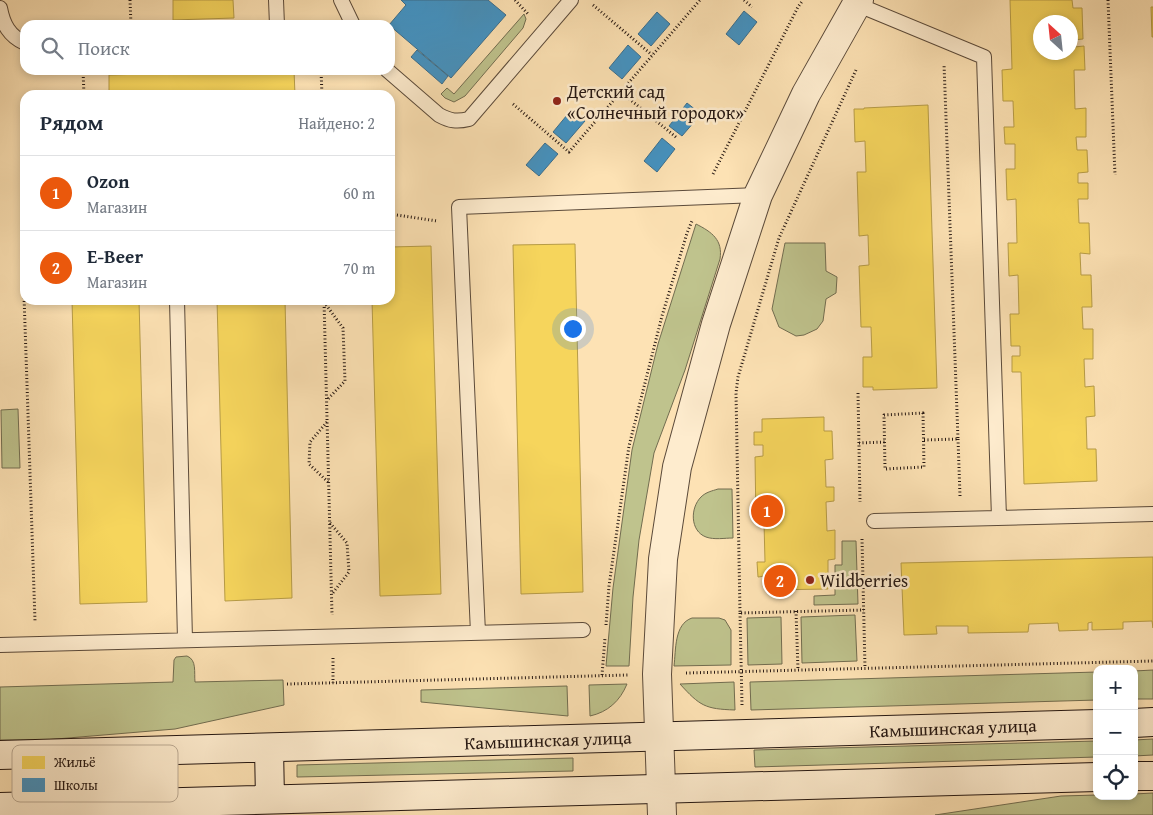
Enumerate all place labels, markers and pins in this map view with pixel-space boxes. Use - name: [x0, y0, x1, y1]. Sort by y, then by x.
- place label: Детский сад «Солнечный городок»: [566, 78, 744, 126]
- marker: Детский сад «Солнечный городок»: [551, 95, 563, 107]
- pin: 1: [751, 492, 783, 530]
- pin: 2: [764, 562, 796, 600]
- place label: Wildberries: [820, 567, 908, 594]
- marker: Wildberries: [804, 574, 816, 586]

